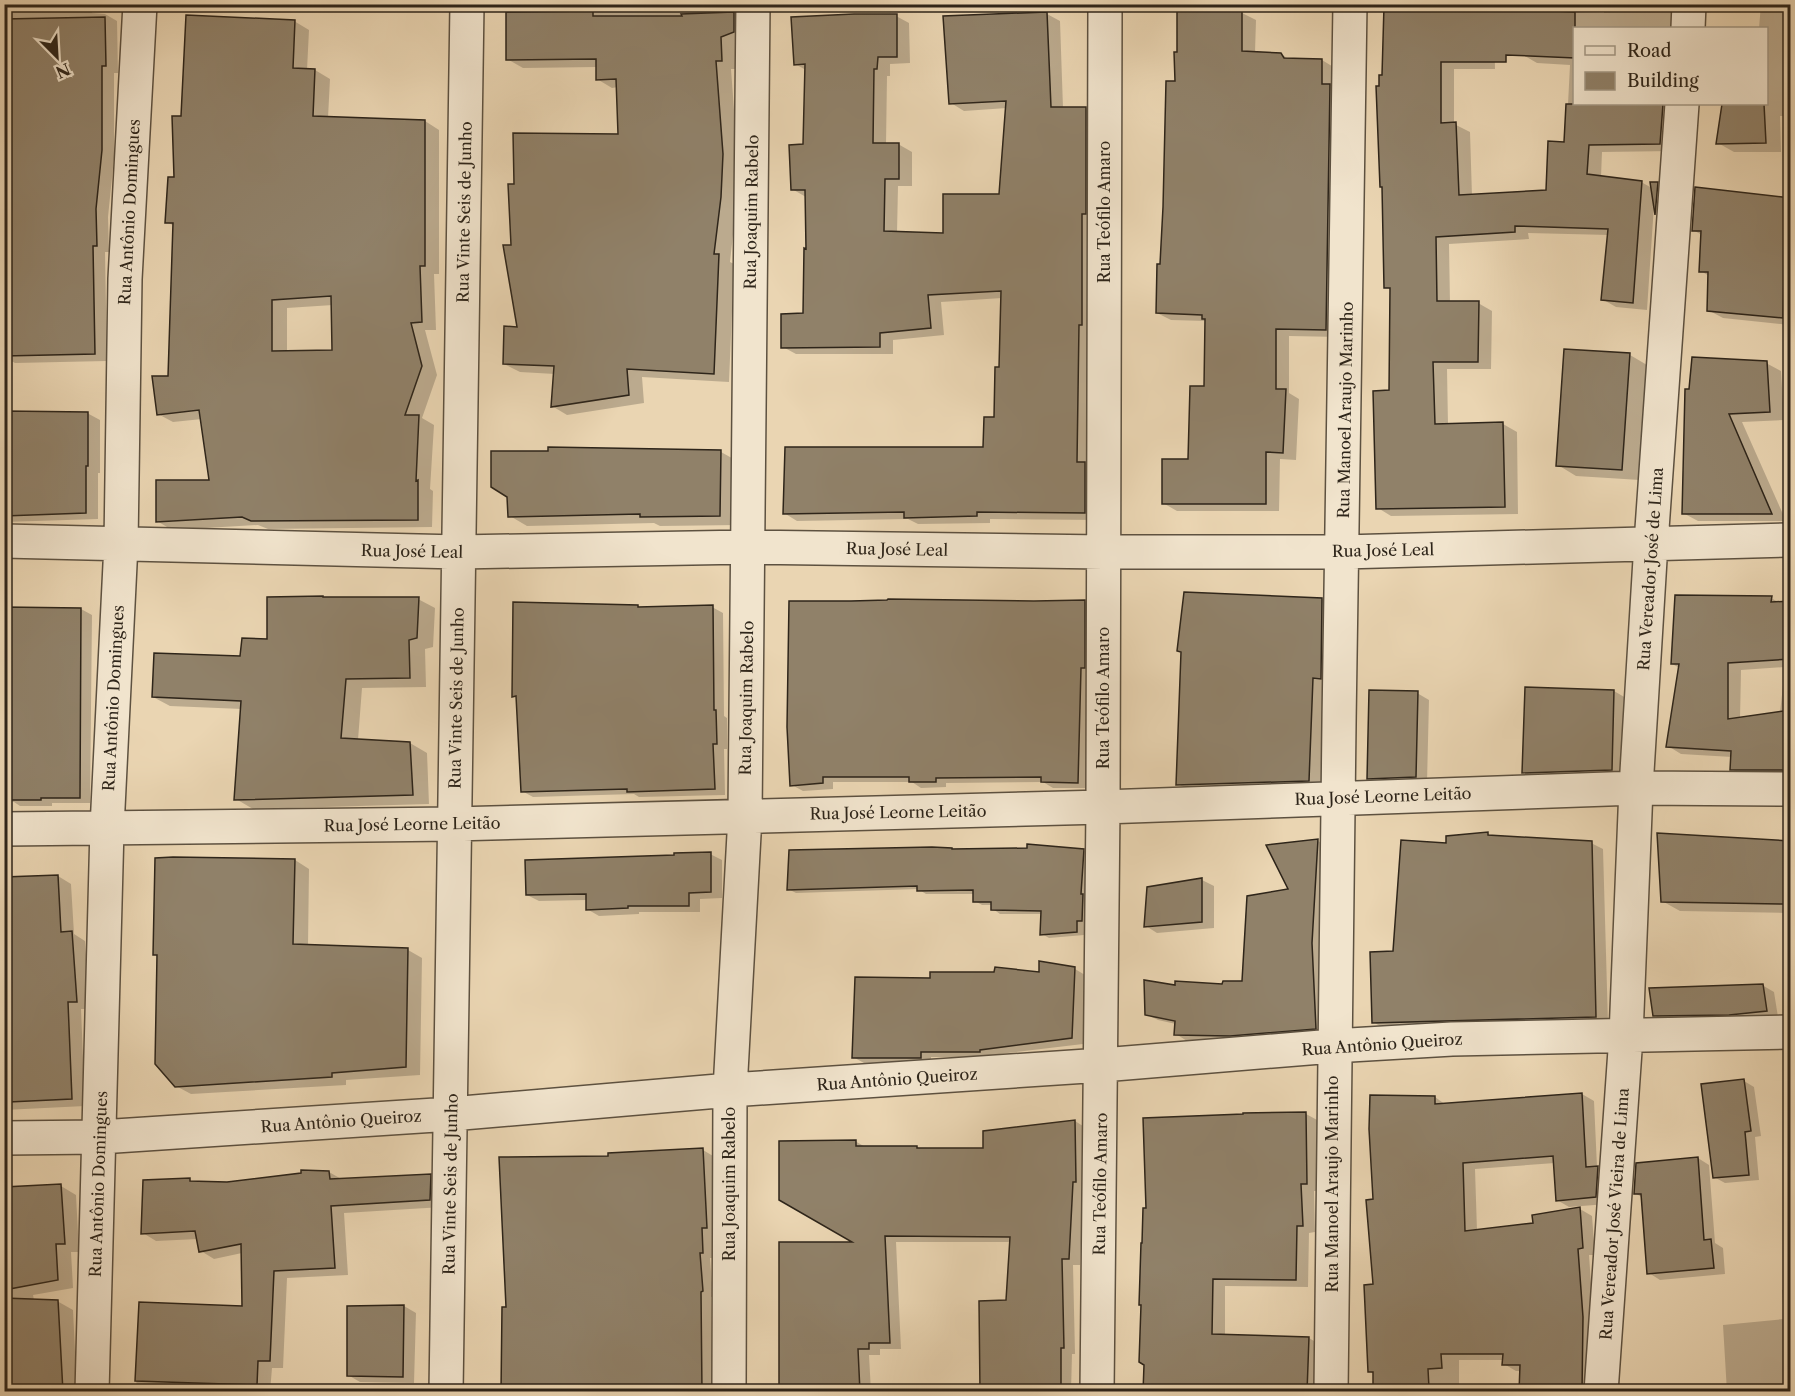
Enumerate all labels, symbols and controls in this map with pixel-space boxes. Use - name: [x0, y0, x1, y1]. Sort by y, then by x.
- north arrow: [27, 27, 87, 87]
- legend: [1573, 27, 1768, 105]
- text: Road: [1627, 40, 1672, 62]
- text: N: [53, 59, 74, 83]
- text: Building: [1627, 70, 1699, 92]
- street label: Rua Antônio Domingues: [114, 118, 144, 306]
- street label: Rua Vinte Seis de Junho: [452, 121, 476, 303]
- street label: Rua Joaquim Rabelo: [740, 134, 762, 289]
- street label: Rua Teófilo Amaro: [1094, 141, 1114, 283]
- street label: Rua Manoel Araujo Marinho: [1333, 301, 1357, 519]
- street label: Rua Vereador José de Lima: [1633, 466, 1667, 671]
- street label: Rua José Leal: [846, 538, 948, 560]
- street label: Rua José Leal: [1332, 539, 1434, 561]
- street label: Rua José Leal: [361, 540, 463, 562]
- street label: Rua Antônio Domingues: [98, 604, 128, 792]
- street label: Rua Vinte Seis de Junho: [444, 607, 468, 789]
- street label: Rua Joaquim Rabelo: [735, 620, 757, 775]
- street label: Rua Teófilo Amaro: [1093, 627, 1113, 769]
- street label: Rua José Leorne Leitão: [1294, 783, 1472, 809]
- street label: Rua José Leorne Leitão: [809, 800, 987, 824]
- street label: Rua José Leorne Leitão: [323, 812, 501, 836]
- street label: Rua Antônio Queiroz: [1301, 1028, 1463, 1060]
- street label: Rua Antônio Queiroz: [816, 1063, 978, 1095]
- street label: Rua Manoel Araujo Marinho: [1322, 1075, 1342, 1293]
- street label: Rua Vereador José Vieira de Lima: [1595, 1087, 1633, 1341]
- street label: Rua Antônio Domingues: [85, 1090, 111, 1278]
- street label: Rua Vinte Seis de Junho: [438, 1093, 462, 1275]
- street label: Rua Antônio Queiroz: [260, 1105, 422, 1137]
- street label: Rua Joaquim Rabelo: [719, 1106, 739, 1261]
- street label: Rua Teófilo Amaro: [1089, 1112, 1111, 1255]

